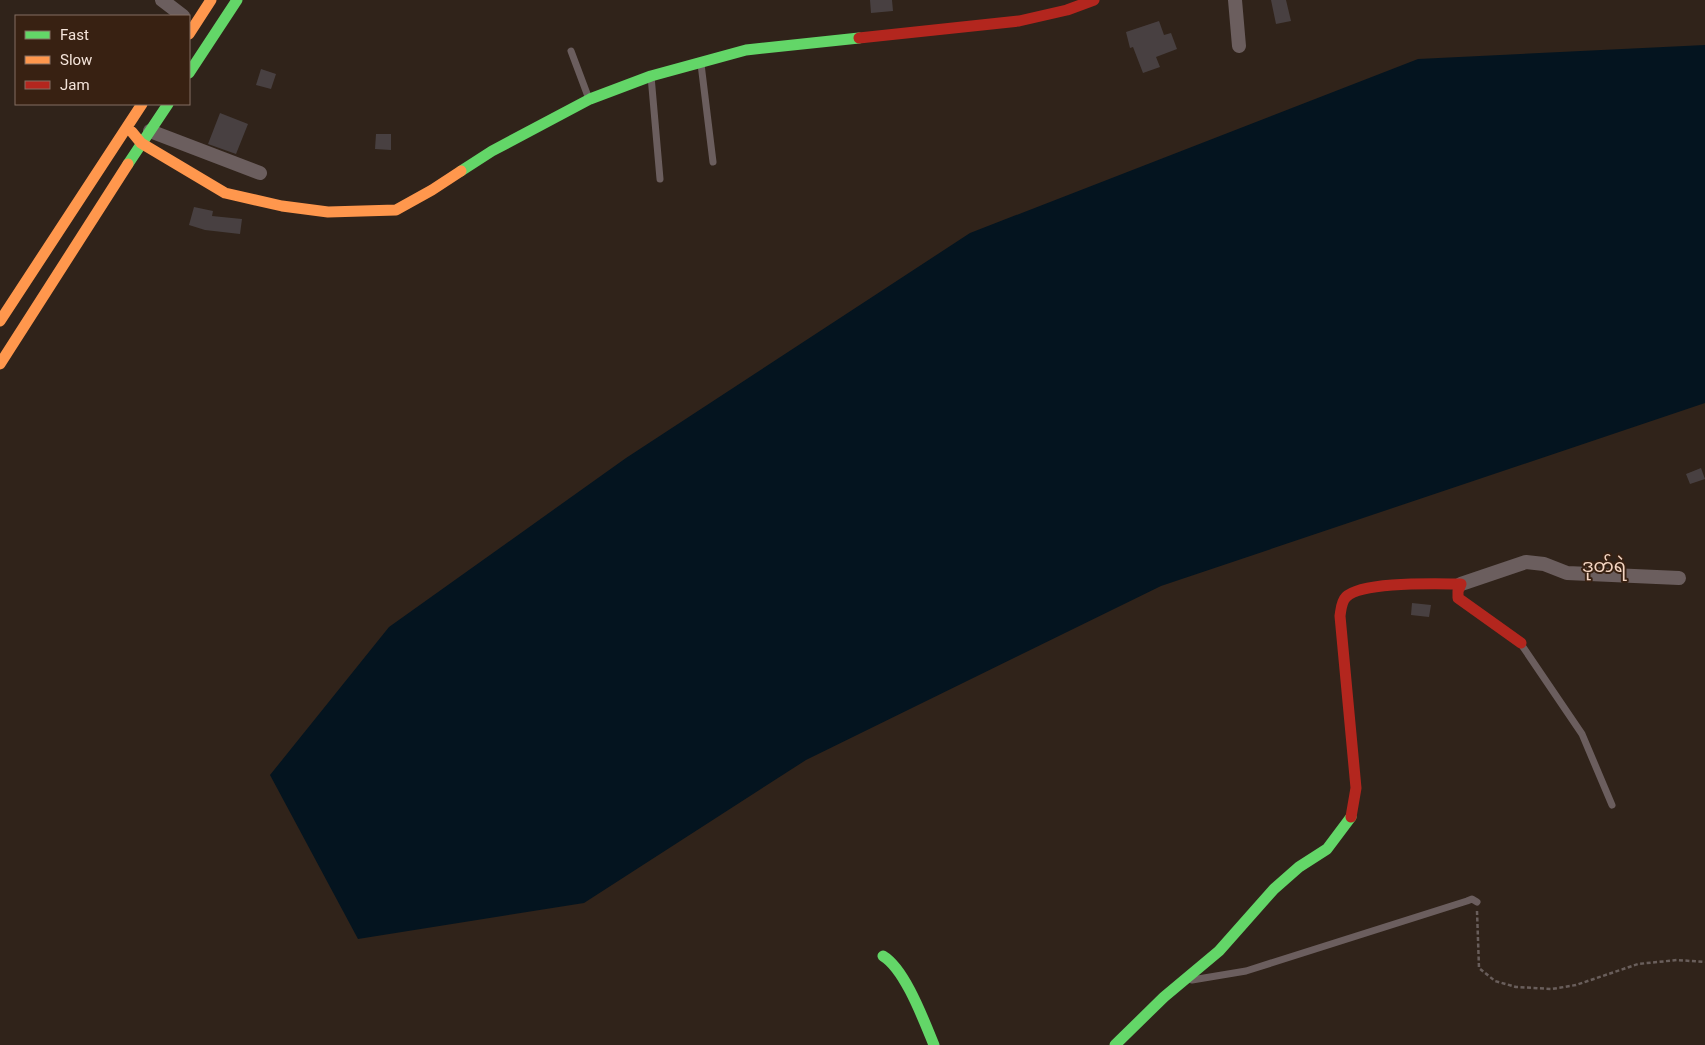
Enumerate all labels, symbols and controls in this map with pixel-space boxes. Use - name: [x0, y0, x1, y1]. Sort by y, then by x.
- legend: [15, 15, 190, 105]
- text: Fast: [60, 26, 89, 44]
- text: Slow: [60, 51, 92, 69]
- text: Jam: [60, 76, 90, 94]
- district label: ဒုတ်ရဲ: [1582, 553, 1627, 581]

